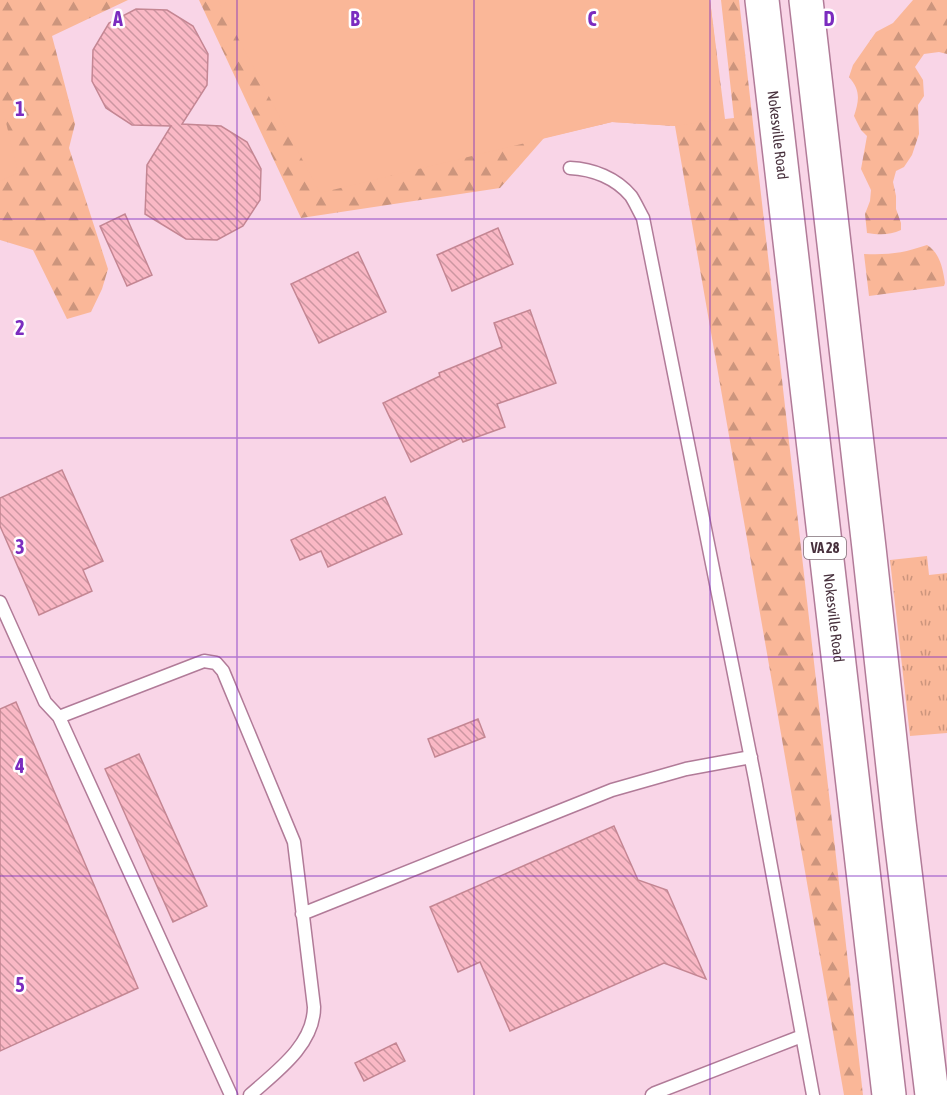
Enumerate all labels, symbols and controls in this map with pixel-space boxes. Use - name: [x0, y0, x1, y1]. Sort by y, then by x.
- text: A: [112, 7, 123, 30]
- text: B: [350, 7, 360, 30]
- text: C: [588, 7, 597, 30]
- text: D: [823, 7, 835, 30]
- street label: Nokesville Road: [765, 90, 792, 180]
- text: 1: [15, 97, 25, 120]
- text: 2: [15, 316, 25, 339]
- text: 3: [15, 535, 25, 558]
- road number: VA 28: [804, 537, 846, 559]
- street label: Nokesville Road: [821, 572, 848, 663]
- text: 4: [14, 754, 25, 777]
- text: 5: [15, 973, 25, 996]

